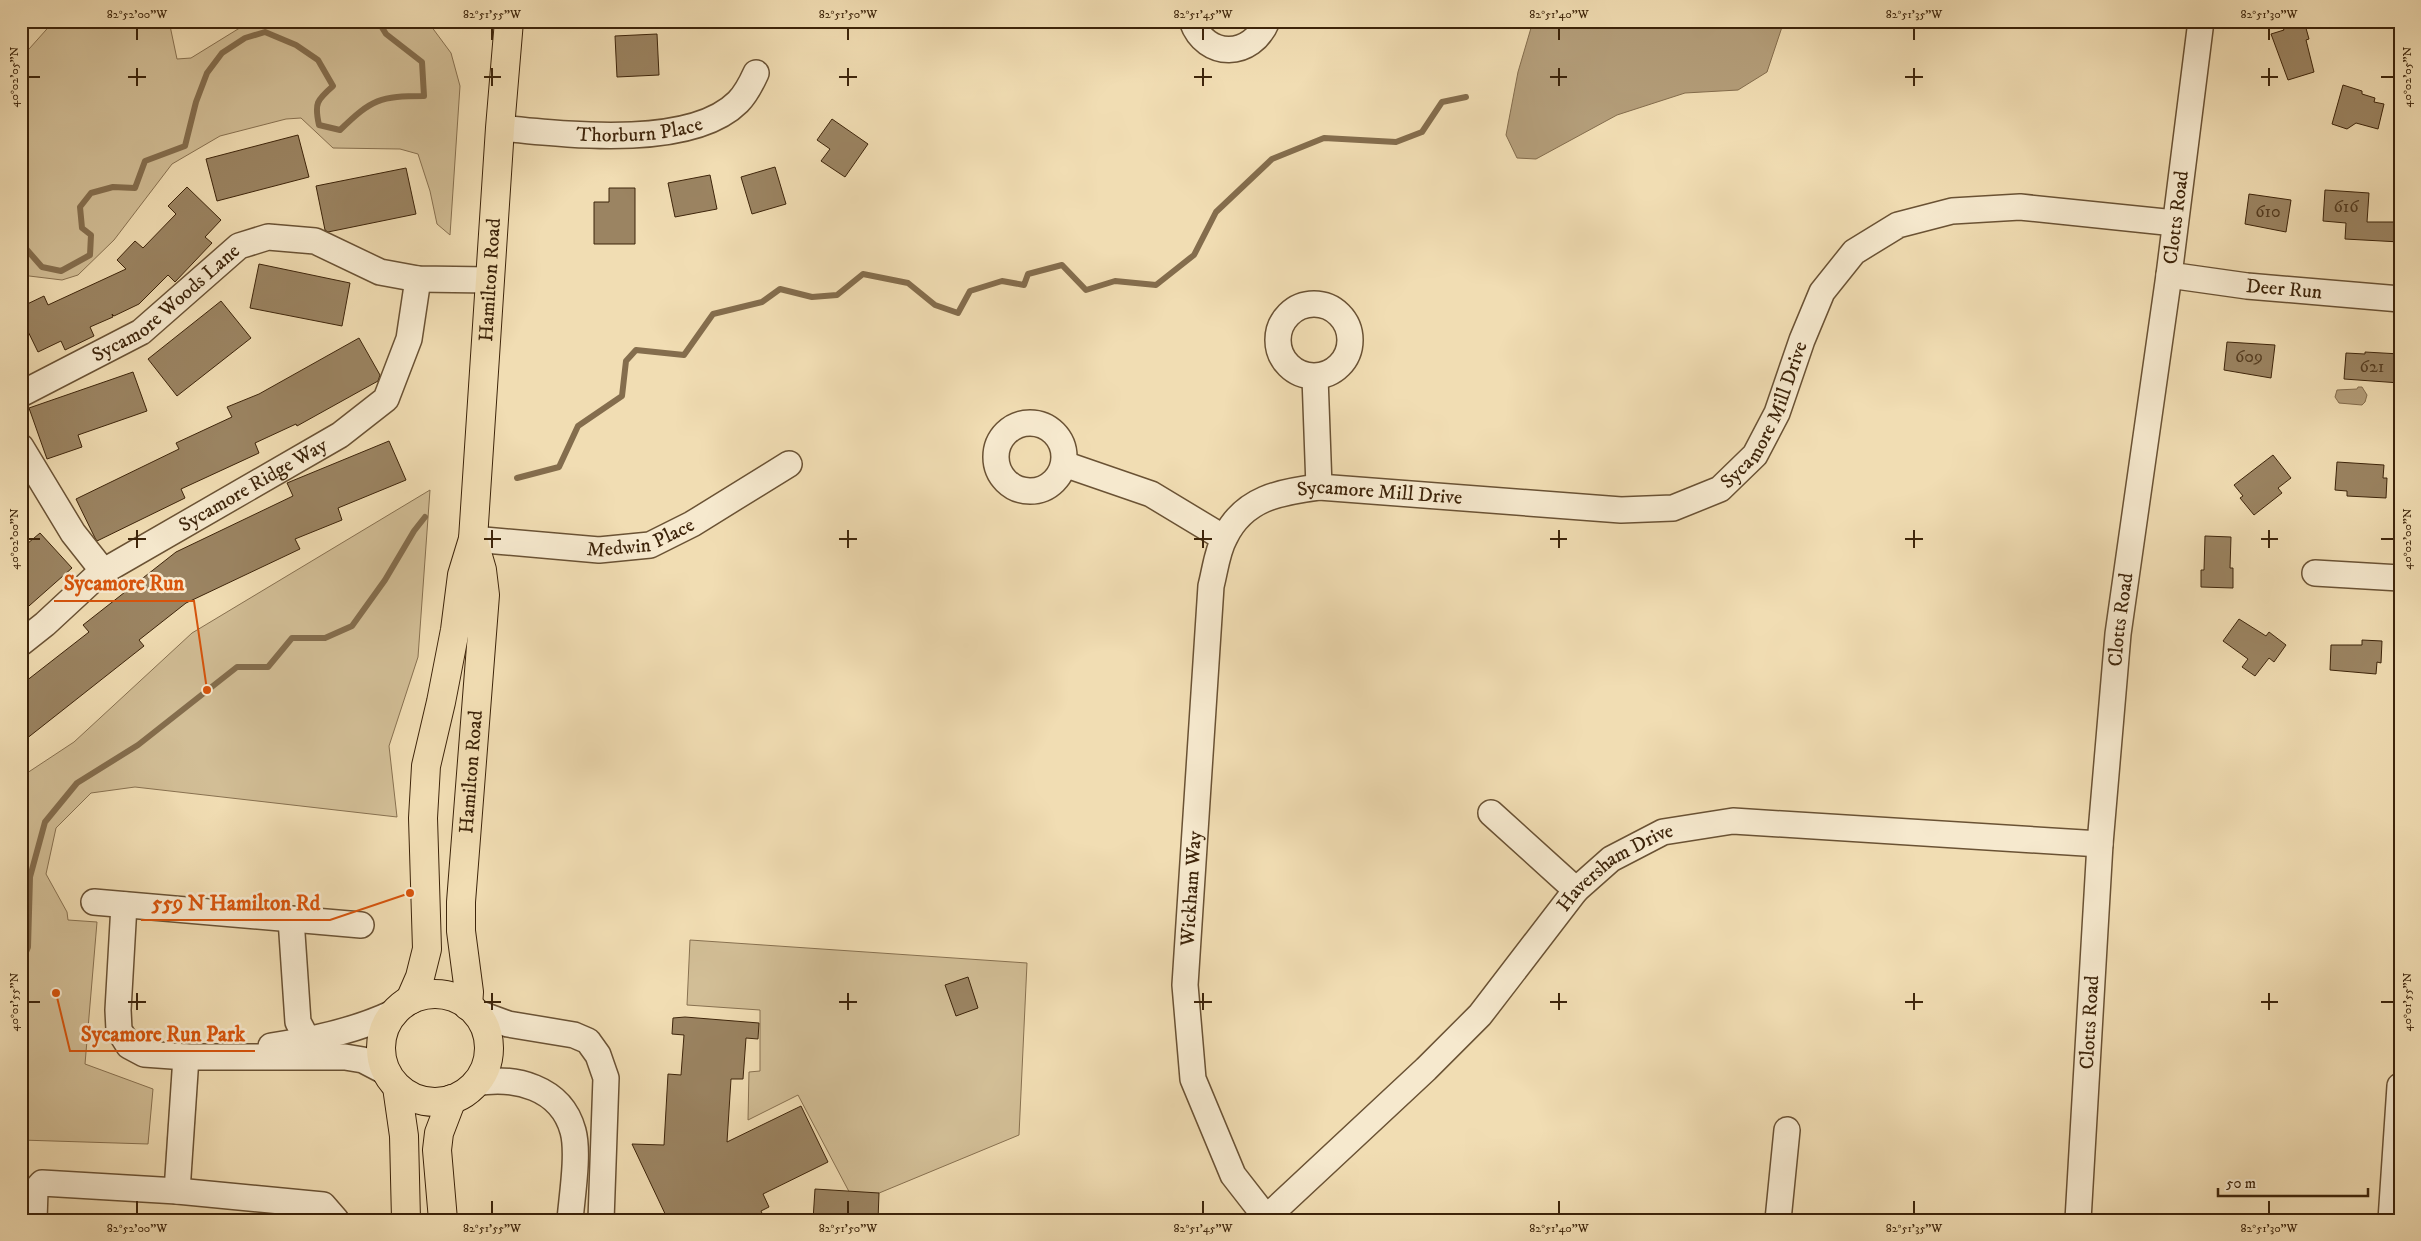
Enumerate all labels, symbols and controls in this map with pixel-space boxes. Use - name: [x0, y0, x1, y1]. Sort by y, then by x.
- text: 82°52'00"W: [107, 7, 168, 22]
- text: 82°51'55"W: [463, 7, 522, 22]
- text: 82°51'50"W: [819, 7, 878, 22]
- text: 82°51'45"W: [1174, 7, 1233, 22]
- text: 82°51'40"W: [1529, 7, 1590, 22]
- text: 82°51'35"W: [1886, 7, 1943, 22]
- text: 82°51'30"W: [2240, 7, 2299, 22]
- text: 40°02'05"N: [7, 46, 22, 107]
- text: 40°02'05"N: [2400, 46, 2415, 107]
- street label: Thorburn Place: [576, 111, 706, 148]
- street label: Clotts Road: [2158, 169, 2195, 266]
- house number: 616: [2333, 196, 2359, 218]
- house number: 610: [2255, 201, 2281, 223]
- street label: Hamilton Road: [473, 217, 507, 342]
- street label: Sycamore Woods Lane: [88, 239, 245, 368]
- street label: Deer Run: [2245, 273, 2324, 305]
- street label: Sycamore Mill Drive: [1715, 338, 1813, 494]
- house number: 609: [2235, 346, 2263, 368]
- house number: 621: [2360, 356, 2384, 378]
- street label: Sycamore Ridge Way: [174, 432, 332, 538]
- street label: Sycamore Mill Drive: [1295, 474, 1463, 510]
- text: 40°02'00"N: [7, 508, 22, 570]
- text: 40°02'00"N: [2400, 508, 2415, 570]
- street label: Medwin Place: [586, 512, 699, 563]
- callout: Sycamore Run: [54, 565, 194, 601]
- text: Sycamore Run: [64, 571, 185, 597]
- street label: Clotts Road: [2103, 571, 2139, 667]
- street label: Hamilton Road: [454, 709, 488, 835]
- street label: Haversham Drive: [1551, 818, 1675, 917]
- street label: Wickham Way: [1175, 830, 1208, 948]
- callout: 559 N Hamilton Rd: [141, 884, 330, 920]
- text: 559 N Hamilton Rd: [151, 891, 321, 917]
- text: 40°01'55"N: [7, 972, 22, 1031]
- text: 40°01'55"N: [2400, 972, 2415, 1031]
- street label: Clotts Road: [2074, 975, 2105, 1070]
- callout: Sycamore Run Park: [70, 1015, 255, 1051]
- text: Sycamore Run Park: [81, 1022, 246, 1048]
- scale bar: [2218, 1166, 2368, 1198]
- text: 50 m: [2226, 1174, 2256, 1193]
- text: 82°52'00"W: [107, 1221, 168, 1236]
- text: 82°51'55"W: [463, 1221, 522, 1236]
- text: 82°51'50"W: [819, 1221, 878, 1236]
- text: 82°51'45"W: [1174, 1221, 1233, 1236]
- text: 82°51'40"W: [1529, 1221, 1590, 1236]
- text: 82°51'35"W: [1886, 1221, 1943, 1236]
- text: 82°51'30"W: [2240, 1221, 2299, 1236]

